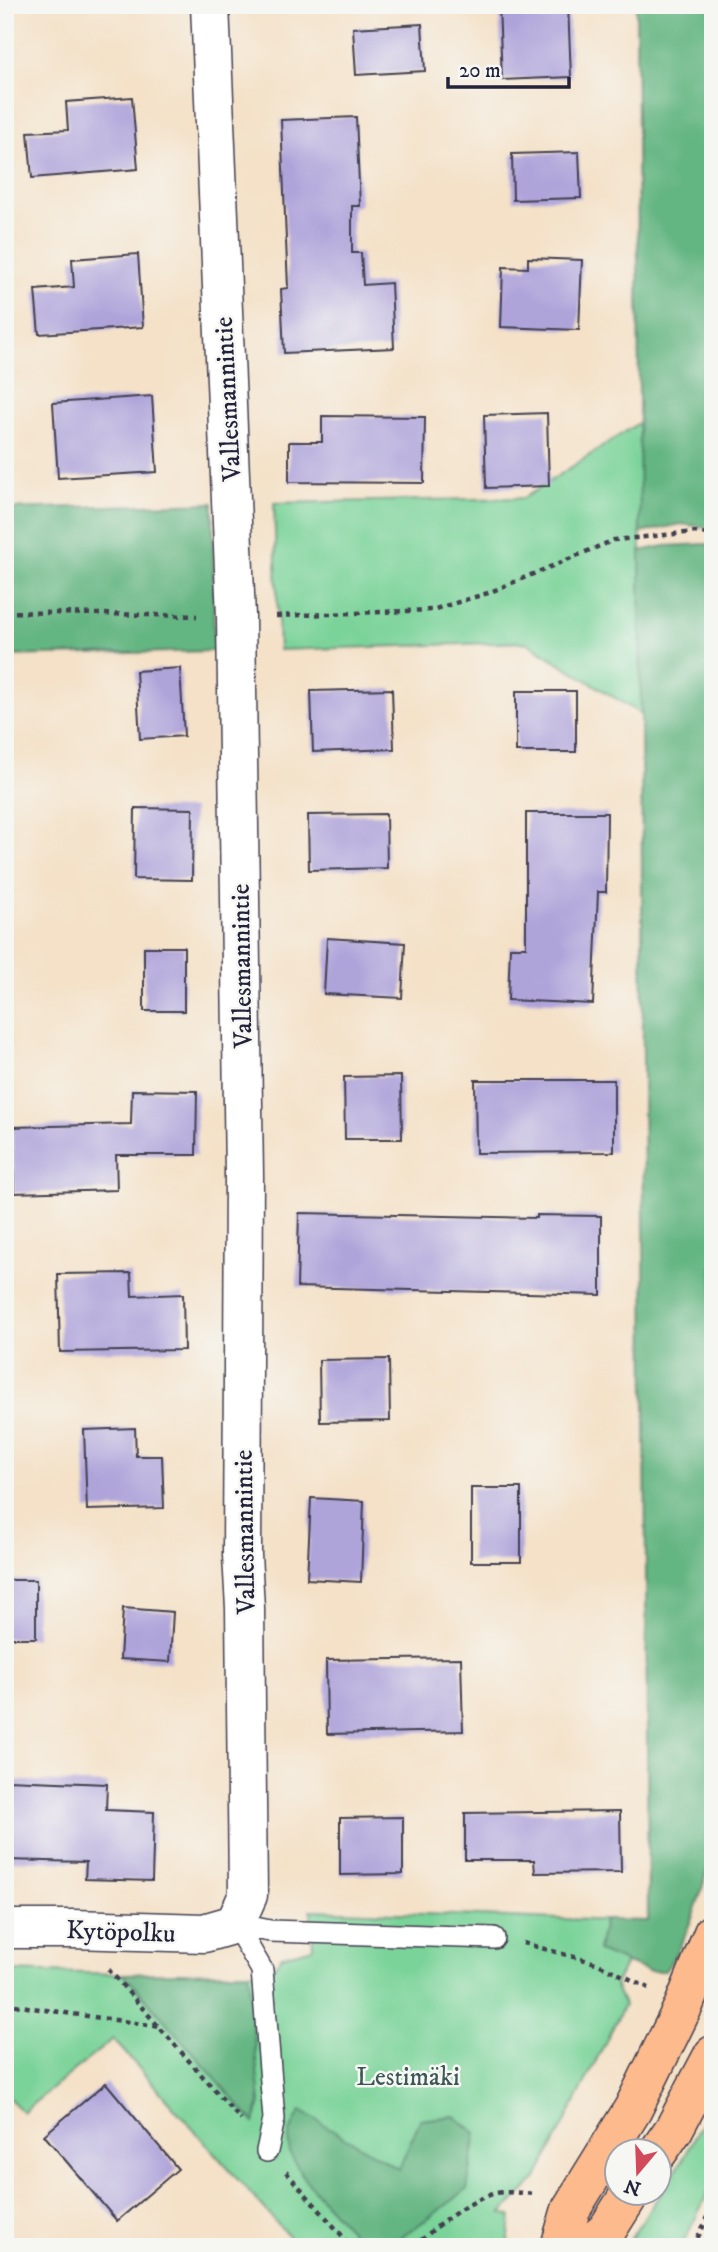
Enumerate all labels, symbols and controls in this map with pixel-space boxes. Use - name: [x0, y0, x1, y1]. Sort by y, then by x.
- scale bar: [448, 46, 569, 90]
- text: 20 m: [459, 58, 501, 84]
- street label: Vallesmannintie: [208, 316, 249, 483]
- street label: Vallesmannintie: [225, 883, 260, 1050]
- street label: Vallesmannintie: [228, 1449, 263, 1616]
- street label: Kytöpolku: [66, 1914, 176, 1951]
- park label: Lestimäki: [356, 2061, 460, 2094]
- north arrow: [602, 2136, 672, 2206]
- text: N: [621, 2173, 644, 2200]

